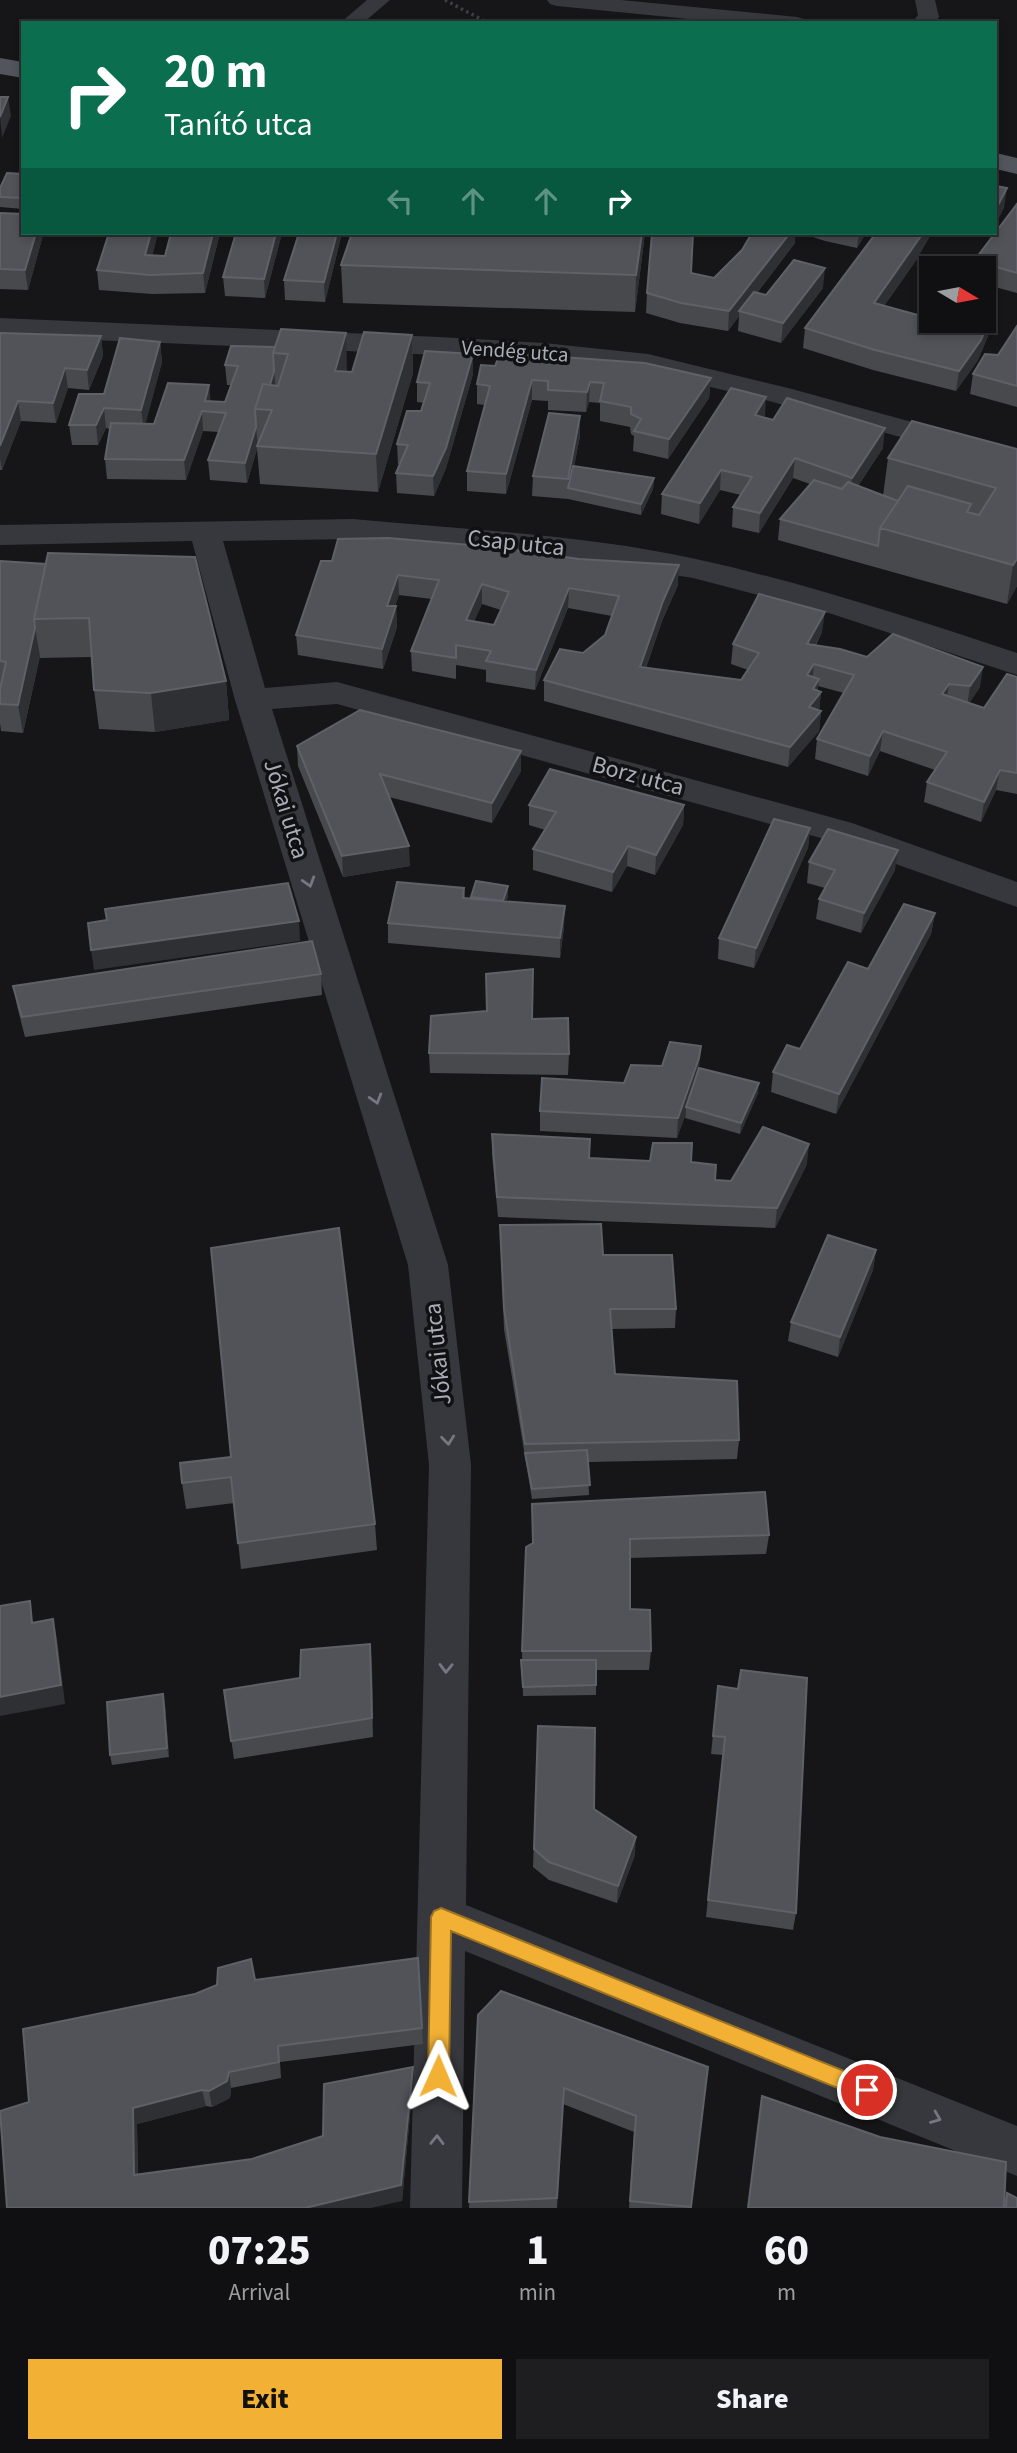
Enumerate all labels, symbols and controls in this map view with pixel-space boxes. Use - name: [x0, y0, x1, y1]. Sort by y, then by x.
- text: 20 m: [164, 37, 268, 107]
- icon: right: [49, 49, 140, 140]
- text: Tanító utca: [164, 102, 313, 148]
- icon: left: [381, 182, 419, 220]
- icon: ahead: [454, 182, 492, 220]
- icon: ahead: [527, 182, 565, 220]
- icon: right: [600, 182, 638, 220]
- north arrow: [919, 256, 996, 332]
- map controls: [919, 256, 996, 333]
- street label: Vendég utca: [460, 332, 570, 370]
- street label: Csap utca: [466, 520, 566, 566]
- street label: Borz utca: [588, 747, 688, 805]
- street label: Jókai utca: [254, 755, 318, 863]
- one-way arrow: [300, 876, 315, 888]
- one-way arrow: [368, 1093, 383, 1105]
- street label: Jókai utca: [415, 1301, 461, 1407]
- one-way arrow: [440, 1434, 455, 1446]
- one-way arrow: [439, 1662, 454, 1673]
- position arrow: [401, 2039, 475, 2113]
- pin: [837, 2060, 897, 2120]
- icon: arrive: [848, 2071, 886, 2109]
- one-way arrow: [929, 2110, 941, 2124]
- one-way arrow: [429, 2134, 445, 2145]
- text: 07:25: [208, 2221, 311, 2281]
- text: 1: [526, 2221, 549, 2281]
- text: 60: [764, 2221, 809, 2281]
- text: Arrival: [228, 2276, 290, 2309]
- text: min: [519, 2276, 556, 2309]
- text: m: [777, 2276, 796, 2309]
- button: Exit: [28, 2359, 502, 2439]
- button: Share: [516, 2359, 989, 2439]

